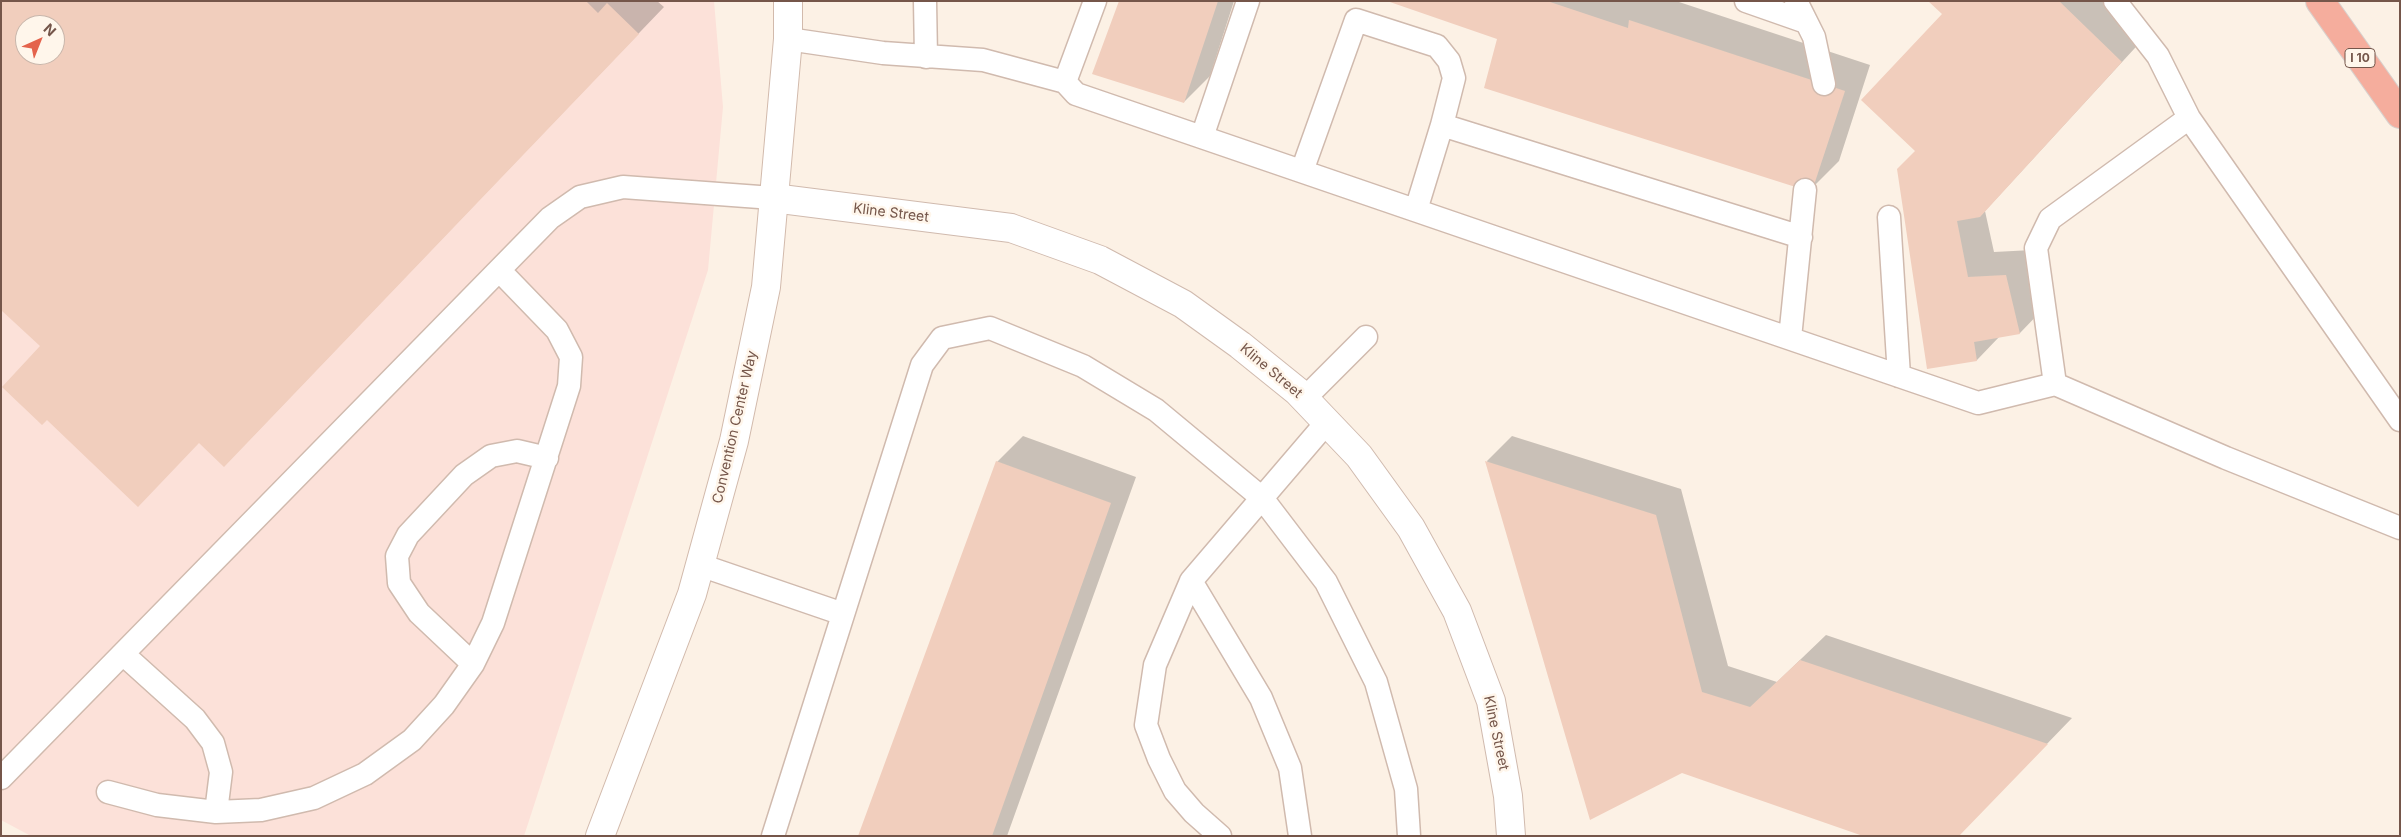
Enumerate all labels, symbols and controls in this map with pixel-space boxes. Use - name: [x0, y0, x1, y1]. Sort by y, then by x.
- north arrow: [15, 15, 65, 65]
- text: N: [40, 20, 60, 39]
- road number: I 10: [2345, 48, 2375, 68]
- street label: Kline Street: [852, 200, 930, 226]
- street label: Kline Street: [1236, 340, 1306, 402]
- street label: Convention Center Way: [709, 349, 761, 505]
- street label: Kline Street: [1480, 694, 1512, 772]

